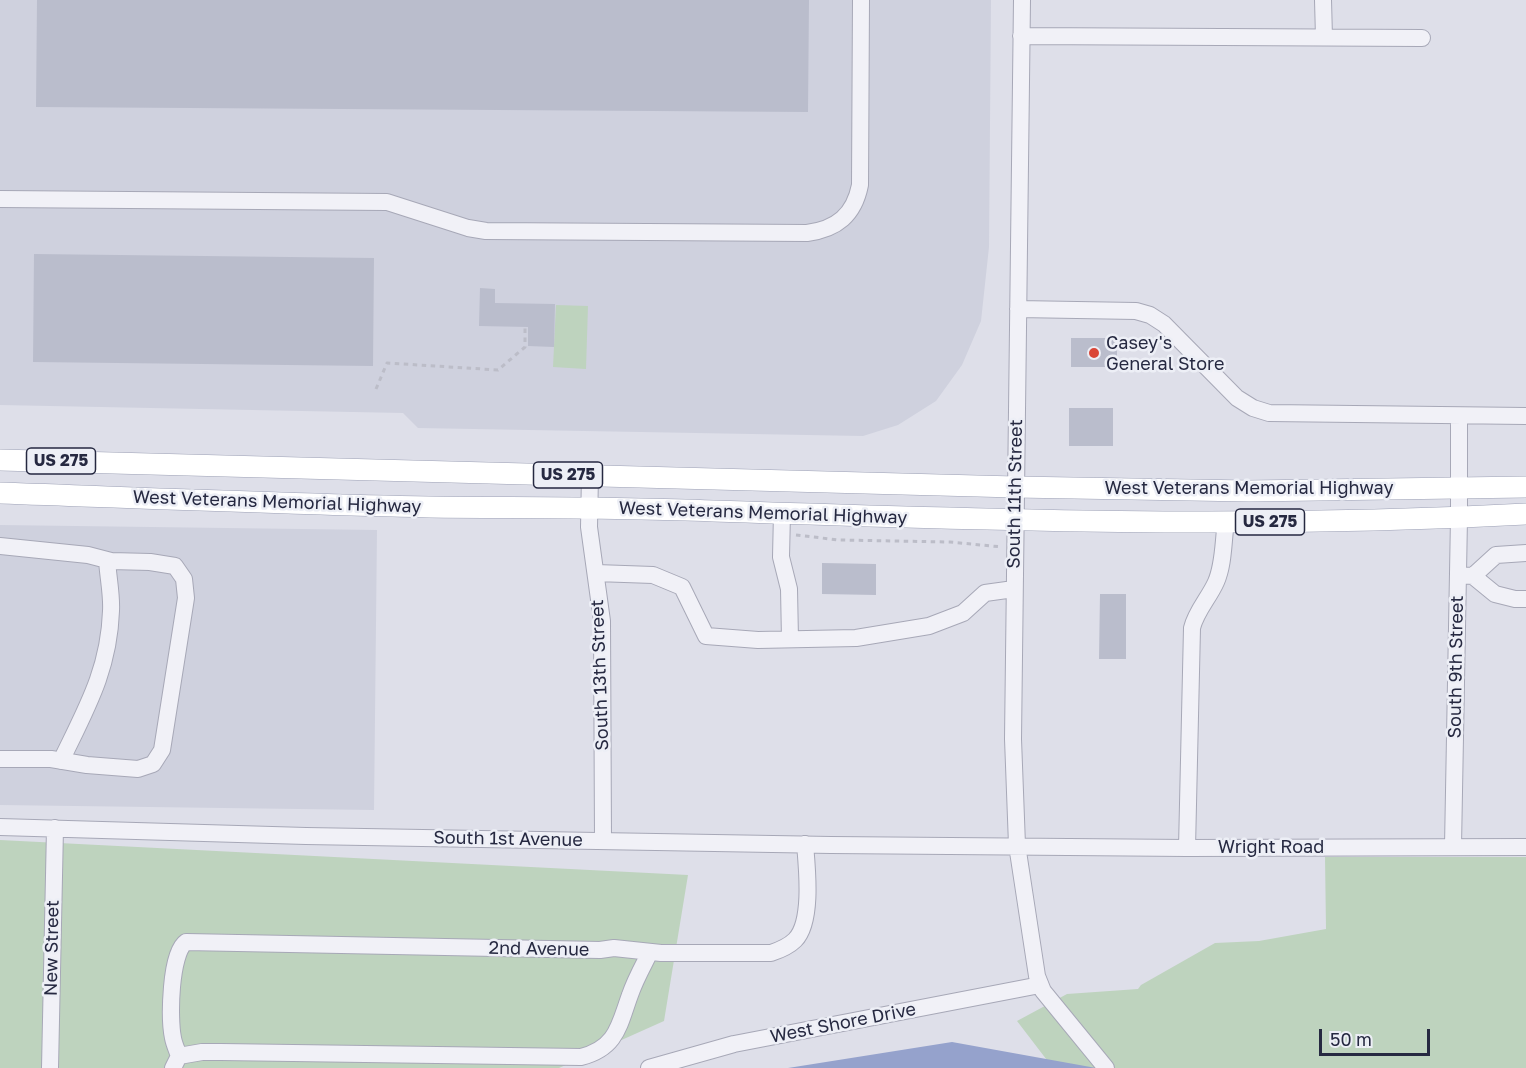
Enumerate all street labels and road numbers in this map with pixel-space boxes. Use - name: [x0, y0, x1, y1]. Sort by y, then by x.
- street label: South 11th Street: [1003, 419, 1027, 569]
- road number: US 275: [26, 448, 96, 474]
- road number: US 275: [534, 462, 602, 488]
- street label: West Veterans Memorial Highway: [1105, 477, 1393, 499]
- street label: West Veterans Memorial Highway: [132, 486, 422, 518]
- street label: West Veterans Memorial Highway: [618, 497, 908, 529]
- road number: US 275: [1236, 509, 1304, 535]
- street label: South 9th Street: [1444, 595, 1468, 739]
- street label: South 13th Street: [587, 599, 613, 751]
- street label: South 1st Avenue: [433, 827, 583, 851]
- street label: Wright Road: [1218, 836, 1324, 858]
- street label: New Street: [40, 900, 64, 996]
- street label: 2nd Avenue: [489, 937, 589, 961]
- street label: West Shore Drive: [768, 998, 918, 1048]

